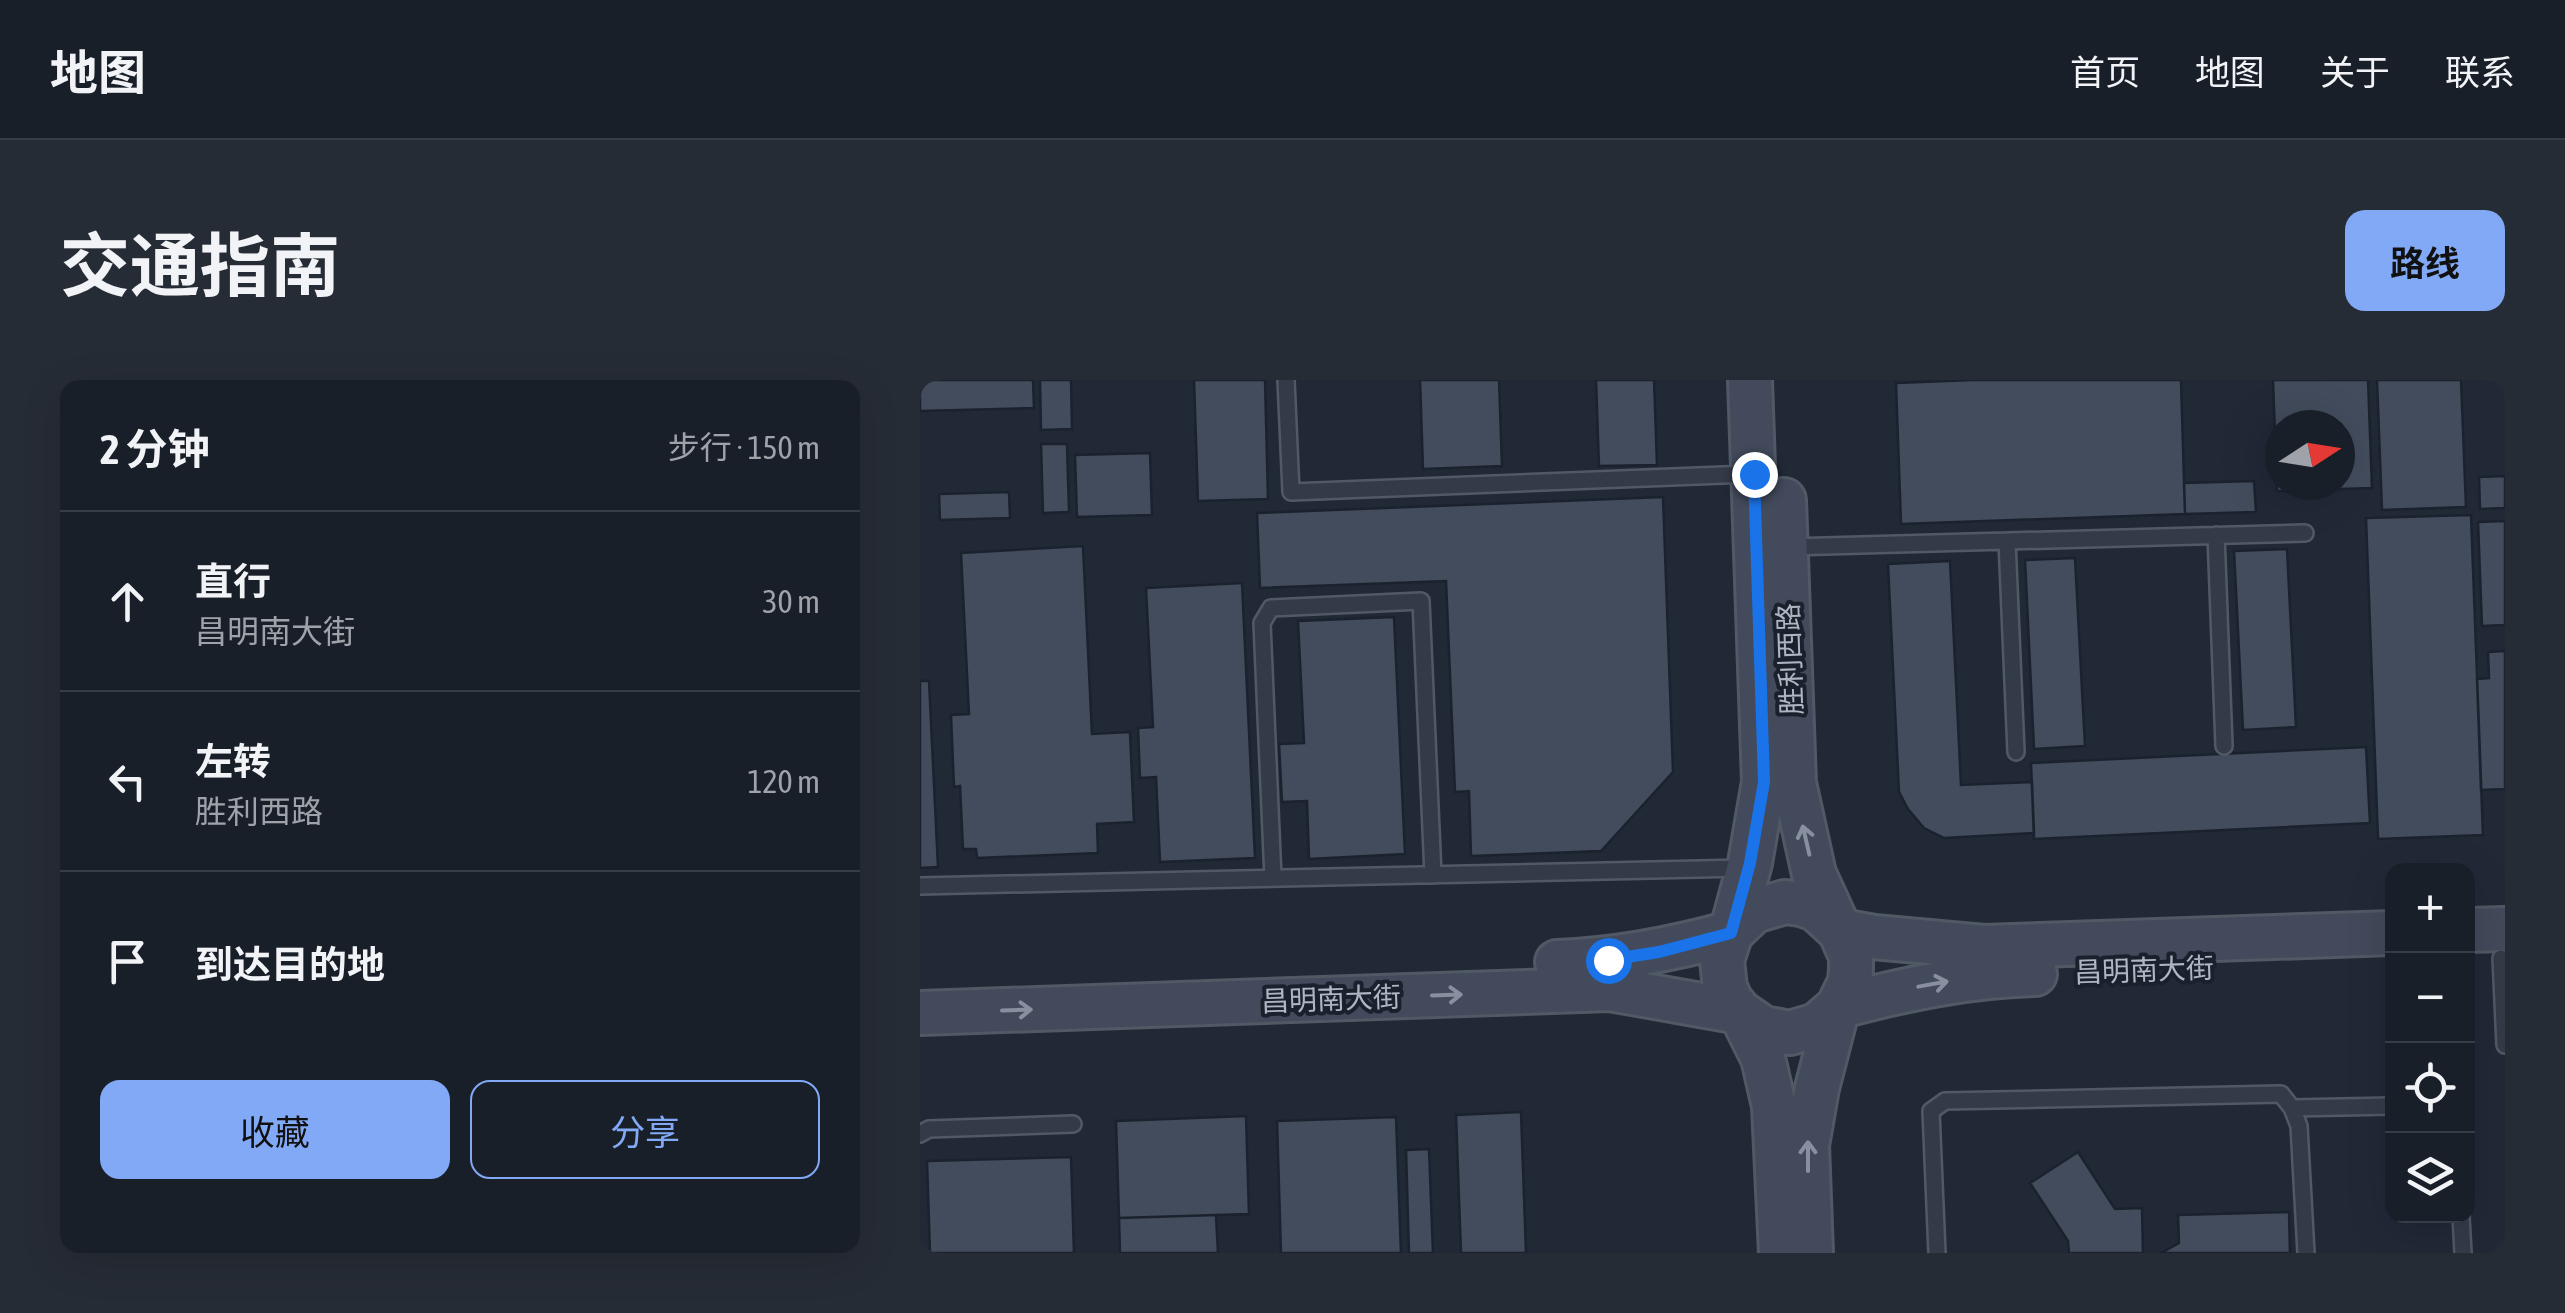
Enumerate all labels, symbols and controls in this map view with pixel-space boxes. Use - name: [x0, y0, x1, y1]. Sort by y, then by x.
- text: 地图: [50, 45, 146, 100]
- text: 首页: [2070, 52, 2140, 92]
- text: 地图: [2195, 52, 2265, 92]
- text: 关于: [2320, 52, 2390, 92]
- text: 联系: [2445, 52, 2515, 92]
- button: 路线: [2345, 210, 2505, 311]
- text: 交通指南: [60, 226, 340, 306]
- north arrow: [2265, 410, 2355, 500]
- text: 2 分钟: [100, 425, 210, 473]
- text: 步行 · 150 m: [668, 429, 820, 466]
- route end: [1732, 452, 1778, 498]
- text: 直行: [195, 560, 271, 603]
- icon: ahead: [100, 574, 155, 629]
- text: 30 m: [762, 583, 820, 620]
- street label: 胜利西路: [1772, 602, 1808, 716]
- text: 昌明南大街: [195, 613, 355, 650]
- text: 左转: [195, 740, 271, 783]
- icon: left: [100, 754, 155, 809]
- text: 120 m: [747, 763, 820, 800]
- text: 胜利西路: [195, 793, 323, 830]
- one-way arrow: [1796, 825, 1814, 857]
- map controls: [2385, 863, 2475, 1223]
- button: +: [2385, 863, 2475, 953]
- icon: arrive: [100, 934, 155, 989]
- route start: [1586, 938, 1632, 984]
- text: 到达目的地: [195, 943, 385, 986]
- street label: 昌明南大街: [2073, 952, 2215, 988]
- button: −: [2385, 953, 2475, 1043]
- one-way arrow: [1916, 974, 1949, 993]
- street label: 昌明南大街: [1260, 981, 1402, 1017]
- one-way arrow: [1431, 985, 1463, 1004]
- one-way arrow: [1001, 1000, 1033, 1019]
- button: locate: [2385, 1043, 2475, 1133]
- button: 收藏: [100, 1080, 450, 1179]
- button: 分享: [470, 1080, 820, 1179]
- button: layers: [2385, 1133, 2475, 1223]
- one-way arrow: [1798, 1140, 1818, 1172]

